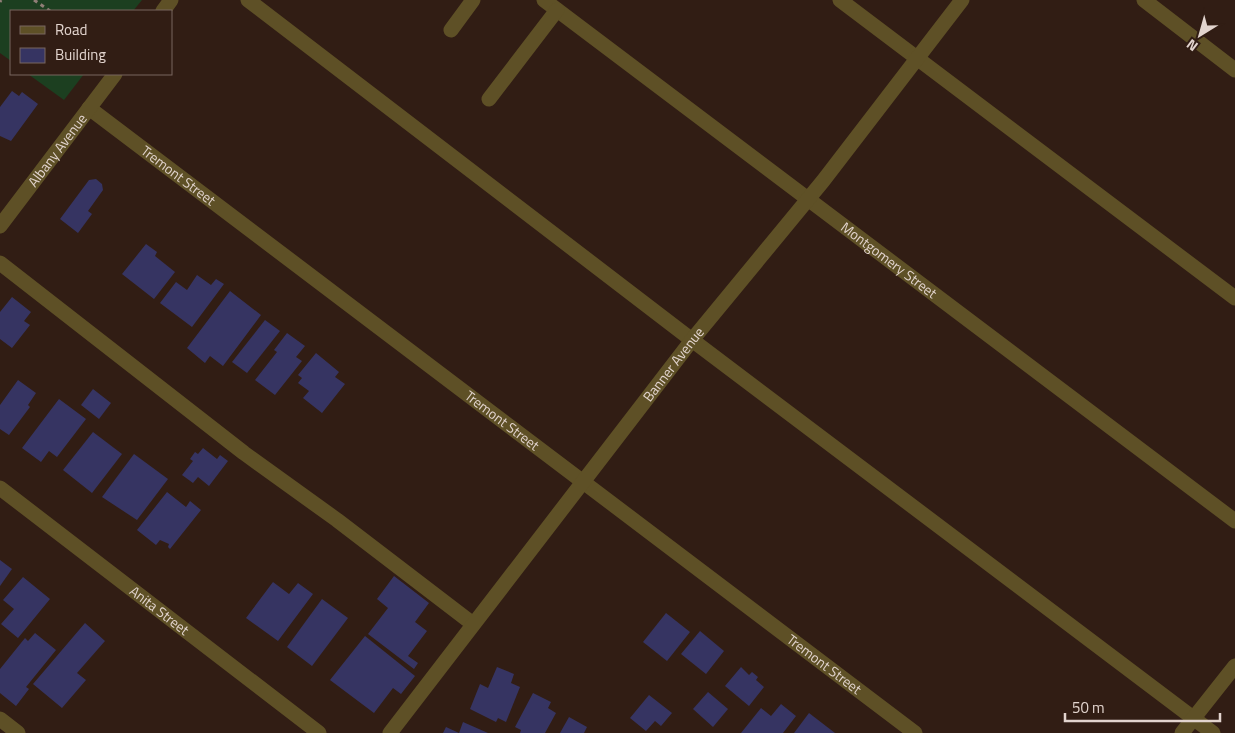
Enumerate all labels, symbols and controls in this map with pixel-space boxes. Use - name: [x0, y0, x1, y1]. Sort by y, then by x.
- legend: [10, 10, 172, 75]
- north arrow: [1175, 10, 1225, 60]
- text: Road: [55, 18, 87, 41]
- text: N: [1182, 34, 1202, 57]
- text: Building: [55, 43, 106, 66]
- street label: Albany Avenue: [22, 109, 92, 191]
- street label: Tremont Street: [137, 140, 220, 210]
- street label: Montgomery Street: [837, 216, 942, 303]
- street label: Banner Avenue: [637, 322, 709, 406]
- street label: Tremont Street: [461, 385, 544, 455]
- street label: Anita Street: [126, 580, 194, 640]
- street label: Tremont Street: [783, 629, 866, 699]
- scale bar: [1065, 690, 1220, 722]
- text: 50 m: [1072, 696, 1105, 719]

